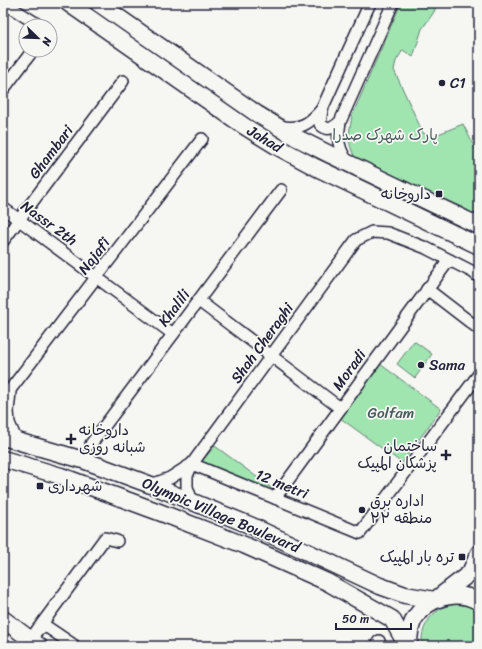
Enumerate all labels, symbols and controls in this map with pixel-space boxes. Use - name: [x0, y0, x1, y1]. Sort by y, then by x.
- north arrow: [18, 18, 58, 58]
- text: N: [36, 34, 57, 49]
- place label: C1: [450, 70, 466, 96]
- marker: C1: [437, 78, 447, 88]
- street label: Jahad: [241, 118, 289, 160]
- street label: Ghambari: [22, 119, 81, 185]
- park label: پارک شهرک صدرا: [332, 122, 438, 148]
- place label: داروخانه: [381, 181, 431, 207]
- marker: داروخانه: [434, 189, 444, 199]
- street label: Nassr 2th: [15, 193, 83, 253]
- street label: Najafi: [71, 231, 117, 280]
- street label: Khalili: [151, 283, 197, 332]
- street label: Shah Cheraghi: [224, 296, 301, 389]
- street label: Moradi: [325, 343, 373, 396]
- place label: Sama: [429, 352, 465, 378]
- marker: Sama: [416, 360, 426, 370]
- park label: Golfam: [368, 400, 414, 426]
- place label: داروخانه شبانه روزی: [79, 417, 146, 460]
- place label: ساختمان پزشکان المپیک: [358, 433, 437, 476]
- marker: داروخانه شبانه روزی: [66, 434, 76, 444]
- marker: ساختمان پزشکان المپیک: [440, 449, 452, 461]
- street label: 12 metri: [252, 462, 313, 507]
- street label: Olympic Village Boulevard: [138, 470, 305, 561]
- place label: شهرداری: [48, 473, 102, 499]
- marker: شهرداری: [35, 481, 45, 491]
- place label: اداره برق منطقه ۲۲: [370, 488, 432, 531]
- marker: اداره برق منطقه ۲۲: [357, 505, 367, 515]
- place label: تره بار المپیک: [380, 544, 455, 570]
- marker: تره بار المپیک: [457, 552, 467, 562]
- scale bar: [336, 605, 411, 631]
- text: 50 m: [342, 608, 369, 630]

